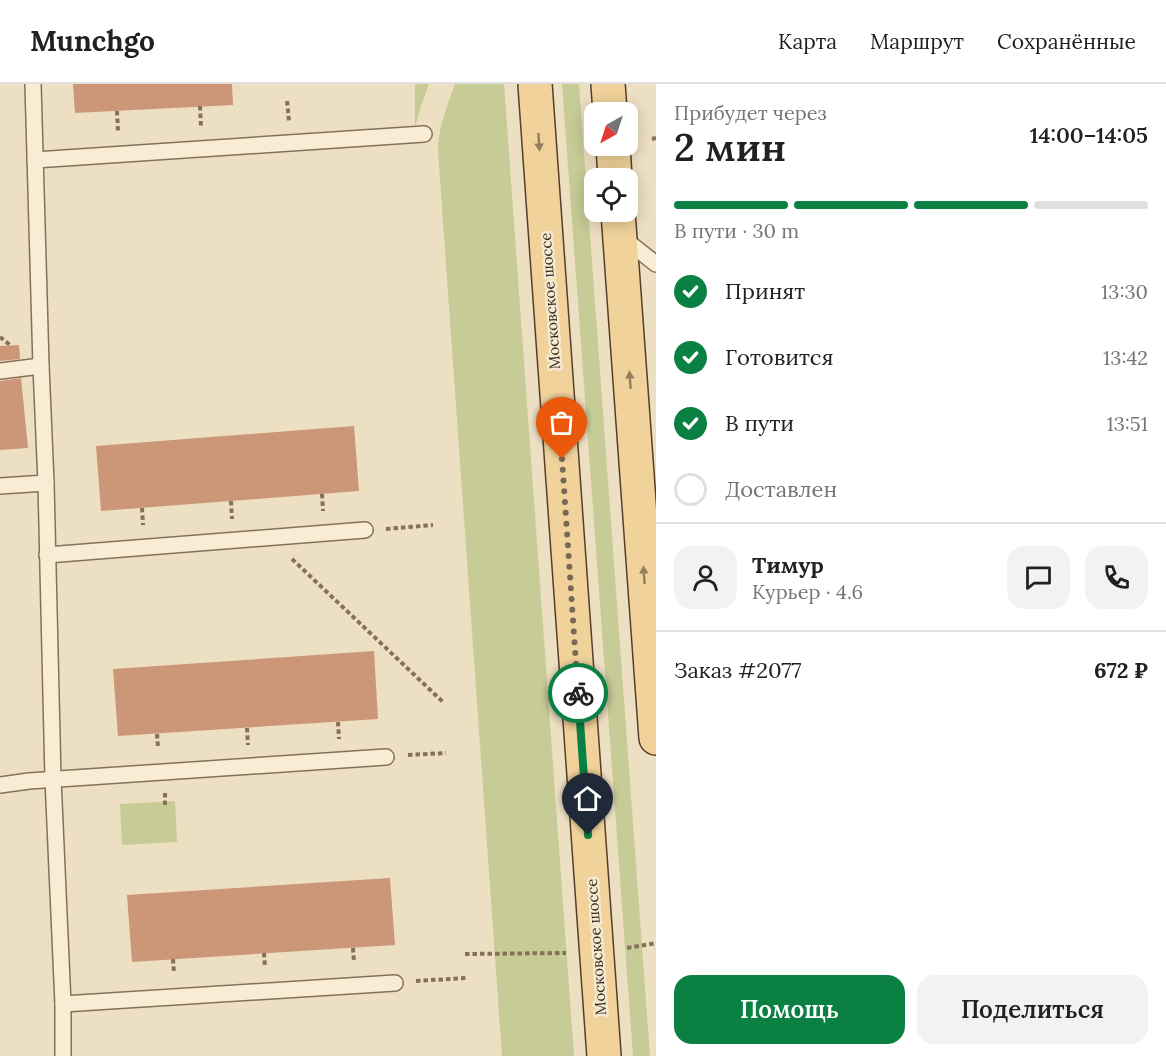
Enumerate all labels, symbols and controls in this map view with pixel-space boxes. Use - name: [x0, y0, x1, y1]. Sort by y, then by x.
- text: Munchgo: [30, 23, 155, 59]
- text: Карта: [778, 28, 837, 55]
- text: Маршрут: [870, 28, 964, 55]
- text: Сохранённые: [997, 28, 1136, 55]
- text: Прибудет через: [674, 100, 827, 125]
- north arrow: [584, 102, 638, 156]
- map controls: [584, 102, 638, 222]
- text: 14:00–14:05: [1030, 121, 1148, 149]
- text: 2 мин: [674, 122, 786, 172]
- one-way arrow: [534, 133, 544, 152]
- button: locate: [584, 168, 638, 222]
- text: В пути · 30 m: [674, 218, 799, 243]
- street label: Московское шоссе: [536, 232, 564, 370]
- icon: check: [674, 275, 707, 308]
- text: Принят: [725, 277, 805, 305]
- text: 13:30: [1101, 279, 1148, 304]
- icon: check: [674, 341, 707, 374]
- text: Готовится: [725, 343, 834, 371]
- text: 13:42: [1103, 345, 1148, 370]
- one-way arrow: [626, 371, 635, 390]
- pin: [536, 397, 587, 459]
- icon: bag: [545, 406, 578, 439]
- icon: check: [674, 407, 707, 440]
- text: В пути: [725, 409, 794, 437]
- text: 13:51: [1106, 411, 1148, 436]
- text: Доставлен: [725, 475, 837, 503]
- button: person: [674, 546, 737, 609]
- button: chat: [1007, 546, 1070, 609]
- button: phone: [1085, 546, 1148, 609]
- text: Тимур: [752, 551, 824, 579]
- one-way arrow: [640, 565, 649, 584]
- text: Курьер · 4.6: [752, 579, 863, 604]
- text: Заказ #2077: [674, 656, 801, 684]
- text: 672 ₽: [1094, 656, 1148, 684]
- courier: [548, 663, 608, 723]
- icon: bike: [562, 677, 595, 710]
- pin: [562, 773, 613, 835]
- icon: home: [571, 782, 604, 815]
- street label: Московское шоссе: [582, 878, 610, 1016]
- button: Помощь: [674, 975, 905, 1044]
- button: Поделиться: [917, 975, 1148, 1044]

